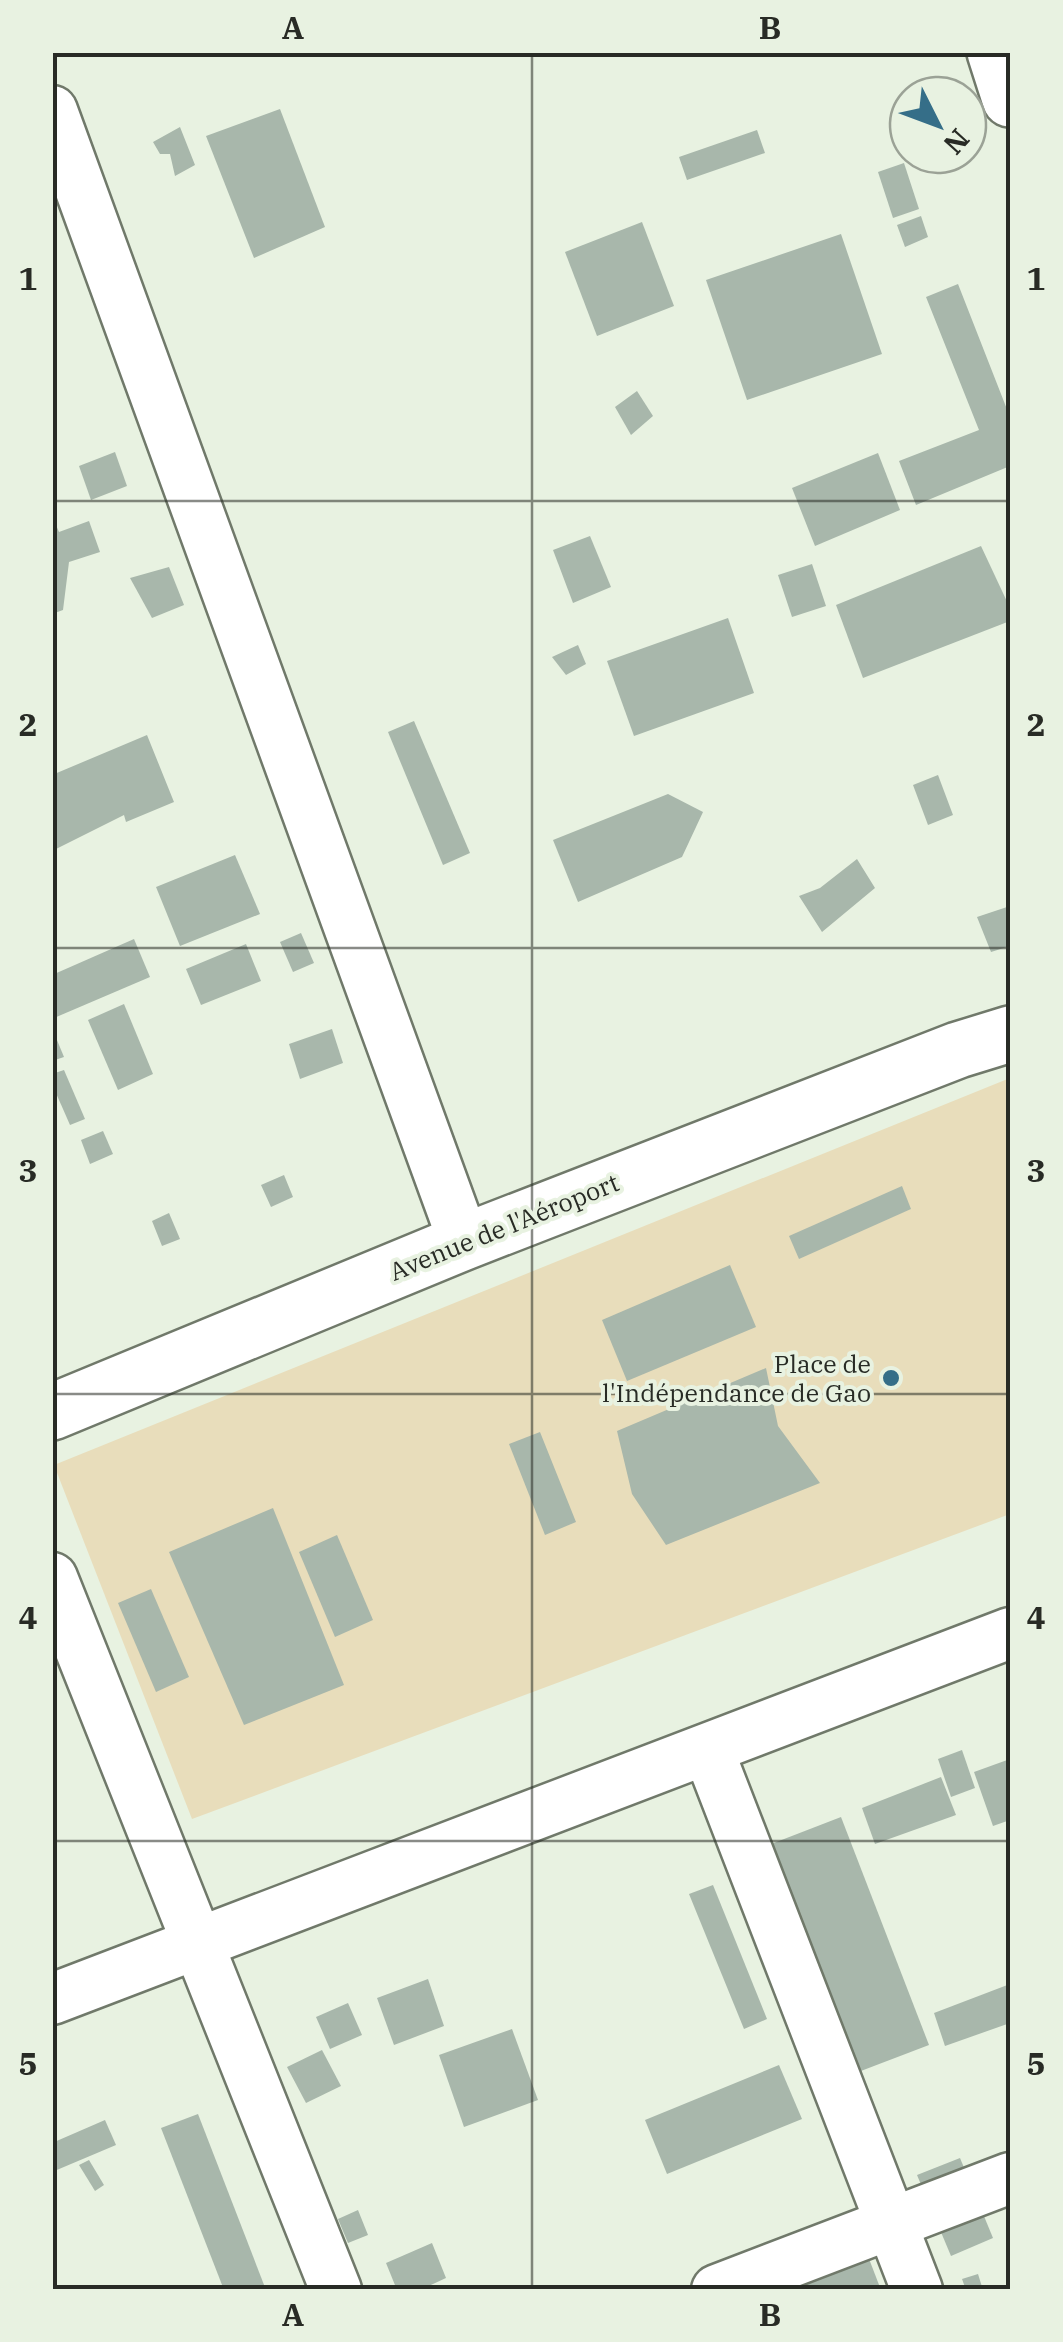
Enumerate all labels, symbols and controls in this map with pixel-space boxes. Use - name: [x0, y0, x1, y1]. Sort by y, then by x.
- text: A: [282, 6, 304, 48]
- text: B: [759, 6, 781, 48]
- north arrow: [888, 75, 988, 175]
- text: N: [936, 121, 978, 163]
- text: 1: [18, 257, 38, 299]
- text: 1: [1026, 257, 1046, 299]
- text: 2: [18, 703, 38, 745]
- text: 2: [1026, 703, 1046, 745]
- text: 3: [18, 1149, 38, 1191]
- text: 3: [1026, 1149, 1046, 1191]
- street label: Avenue de l'Aéroport: [384, 1165, 624, 1288]
- place label: Place de l'Indépendance de Gao: [602, 1347, 871, 1409]
- marker: Place de l'Indépendance de Gao: [880, 1367, 902, 1389]
- text: 4: [18, 1596, 38, 1638]
- text: 4: [1026, 1596, 1046, 1638]
- text: 5: [18, 2042, 38, 2084]
- text: 5: [1026, 2042, 1046, 2084]
- text: A: [282, 2293, 304, 2335]
- text: B: [759, 2293, 781, 2335]

